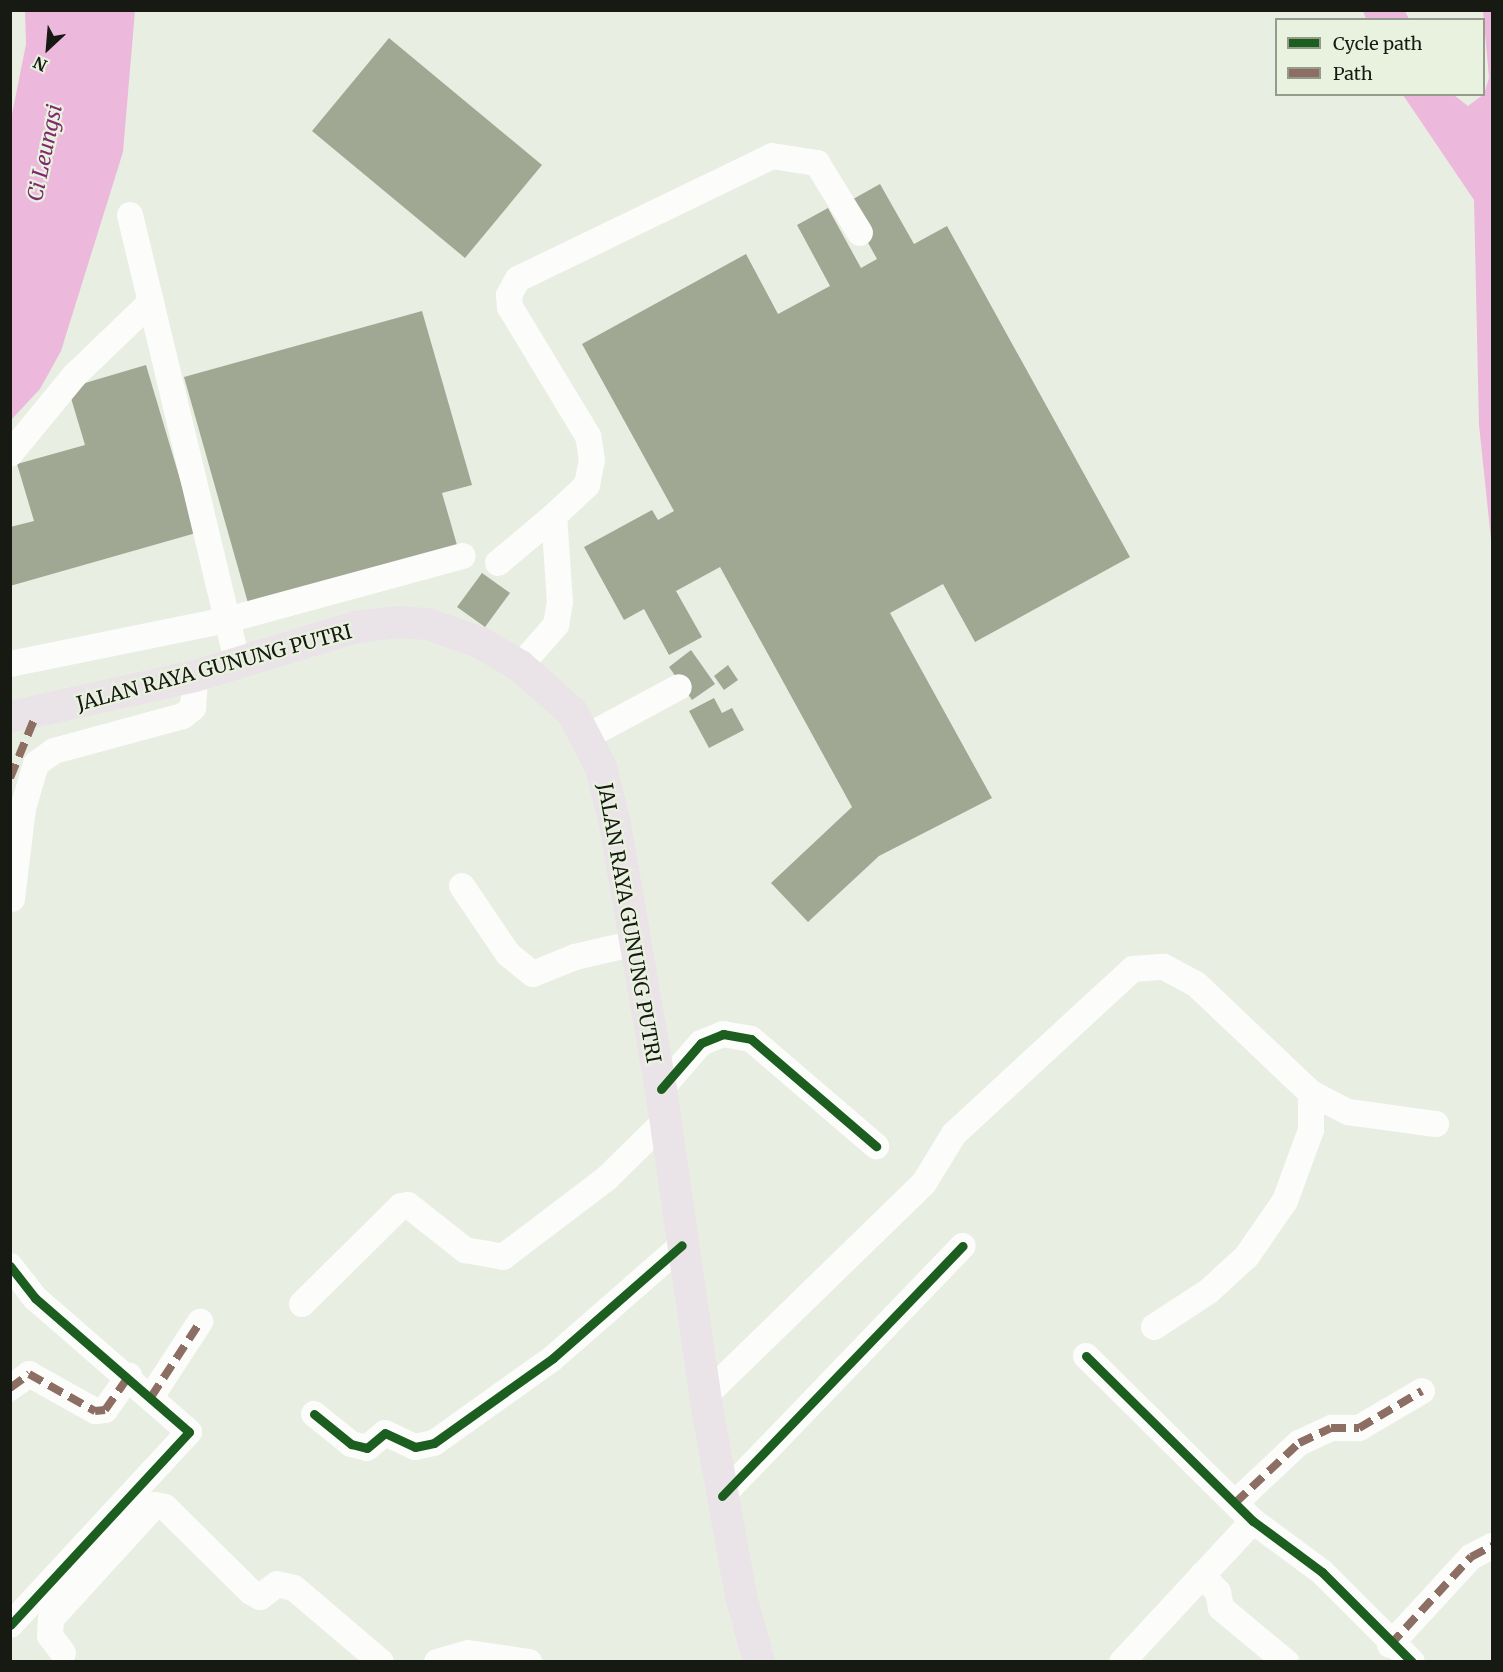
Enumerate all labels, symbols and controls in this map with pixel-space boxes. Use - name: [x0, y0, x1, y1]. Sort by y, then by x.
- north arrow: [18, 18, 78, 78]
- legend: [1275, 18, 1485, 96]
- text: Cycle path: [1333, 32, 1422, 55]
- text: N: [30, 52, 50, 76]
- text: Path: [1333, 62, 1373, 85]
- water label: Ci Leungsi: [22, 102, 68, 204]
- street label: JALAN RAYA GUNUNG PUTRI: [74, 619, 354, 715]
- street label: JALAN RAYA GUNUNG PUTRI: [594, 781, 666, 1065]

